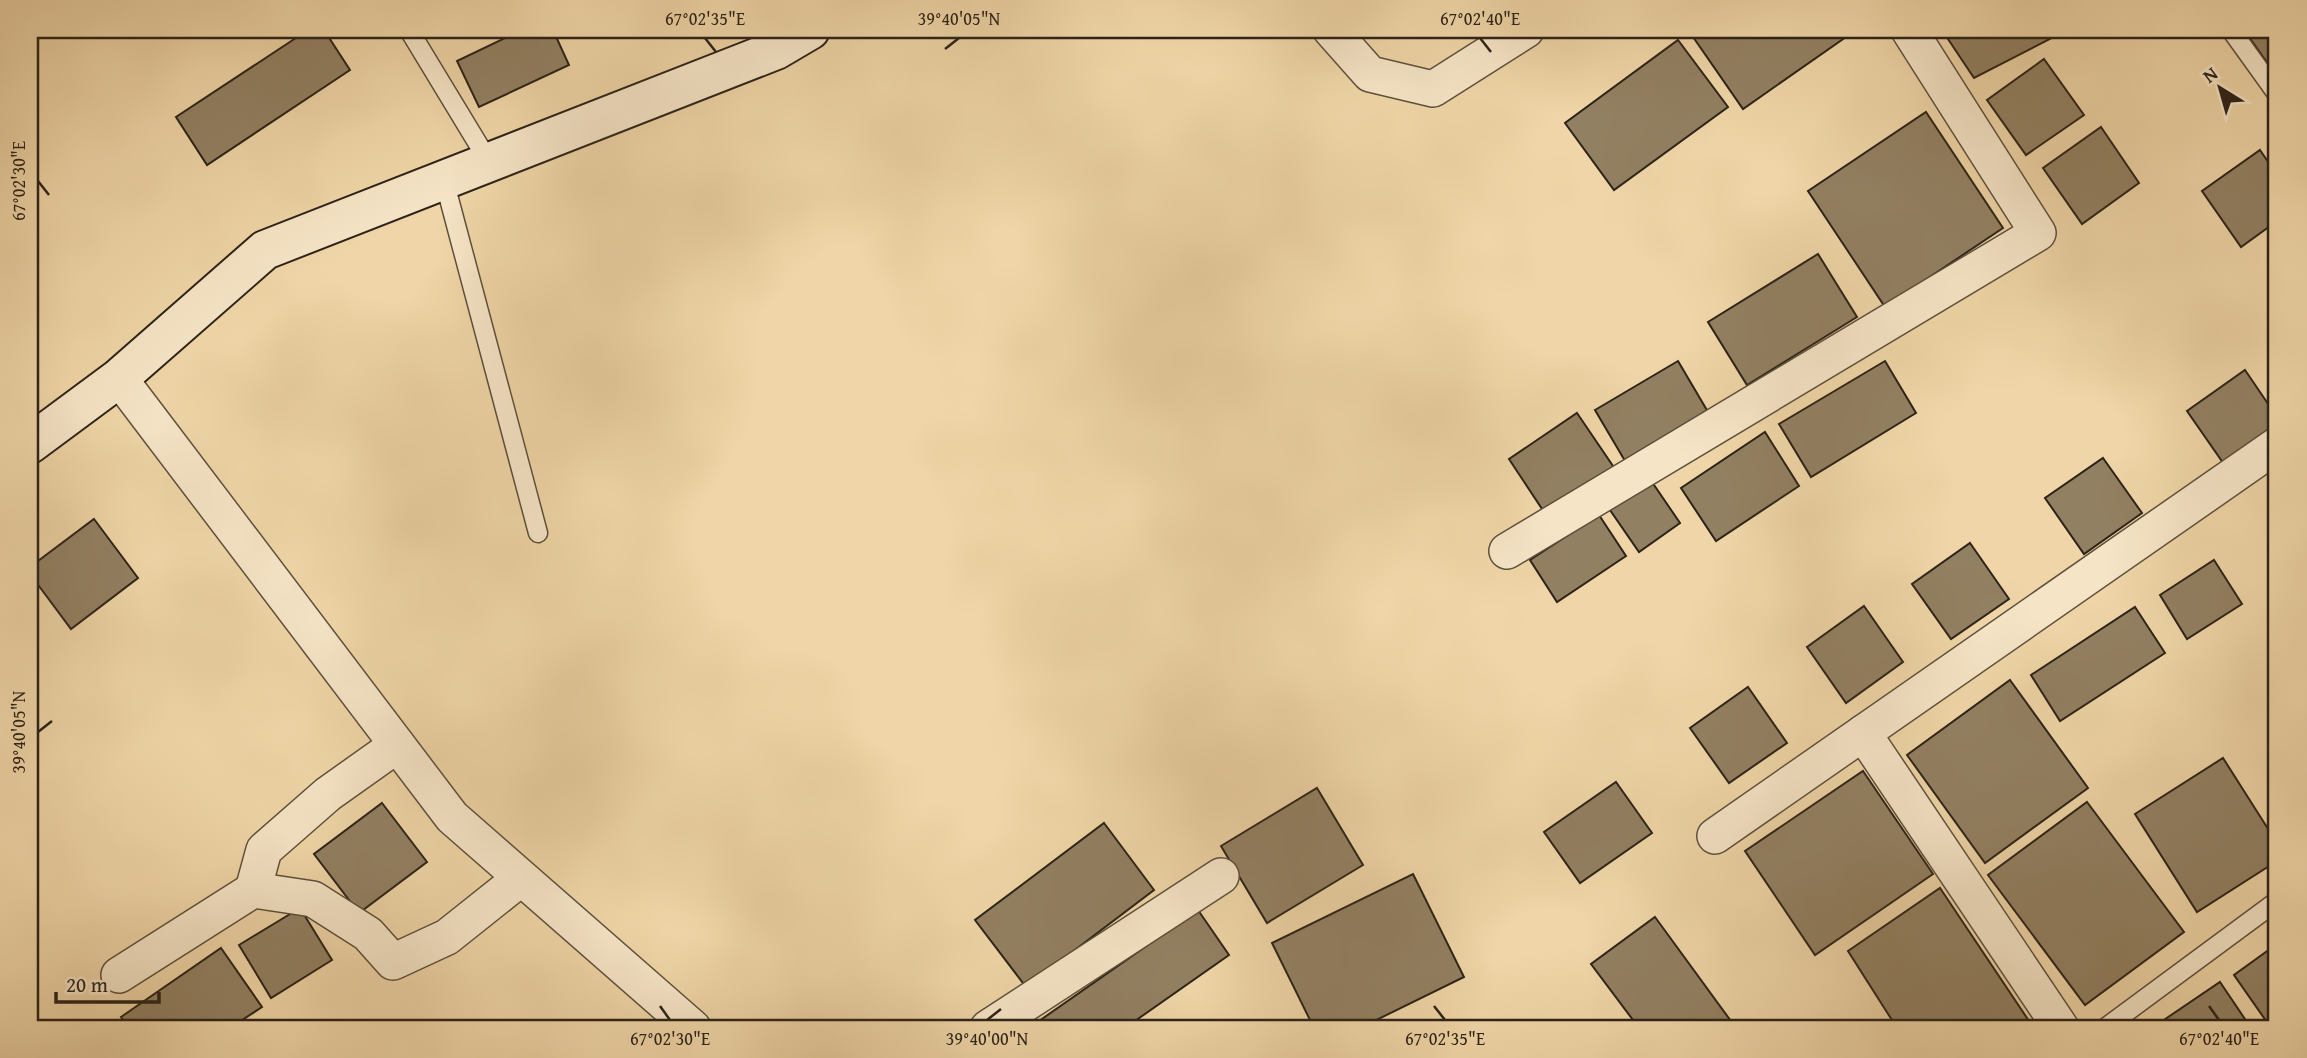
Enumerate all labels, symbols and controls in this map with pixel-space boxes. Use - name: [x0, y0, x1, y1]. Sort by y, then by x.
- text: 67°02'35"E: [665, 5, 745, 32]
- text: 39°40'05"N: [918, 5, 1001, 32]
- text: 67°02'40"E: [1440, 5, 1520, 32]
- north arrow: [2184, 52, 2254, 122]
- text: N: [2196, 59, 2224, 89]
- text: 67°02'30"E: [5, 141, 32, 221]
- text: 39°40'05"N: [5, 690, 32, 773]
- scale bar: [56, 960, 159, 1004]
- text: 20 m: [66, 969, 108, 1000]
- text: 67°02'30"E: [630, 1025, 710, 1052]
- text: 39°40'00"N: [946, 1025, 1029, 1052]
- text: 67°02'35"E: [1405, 1025, 1485, 1052]
- text: 67°02'40"E: [2179, 1025, 2259, 1052]

